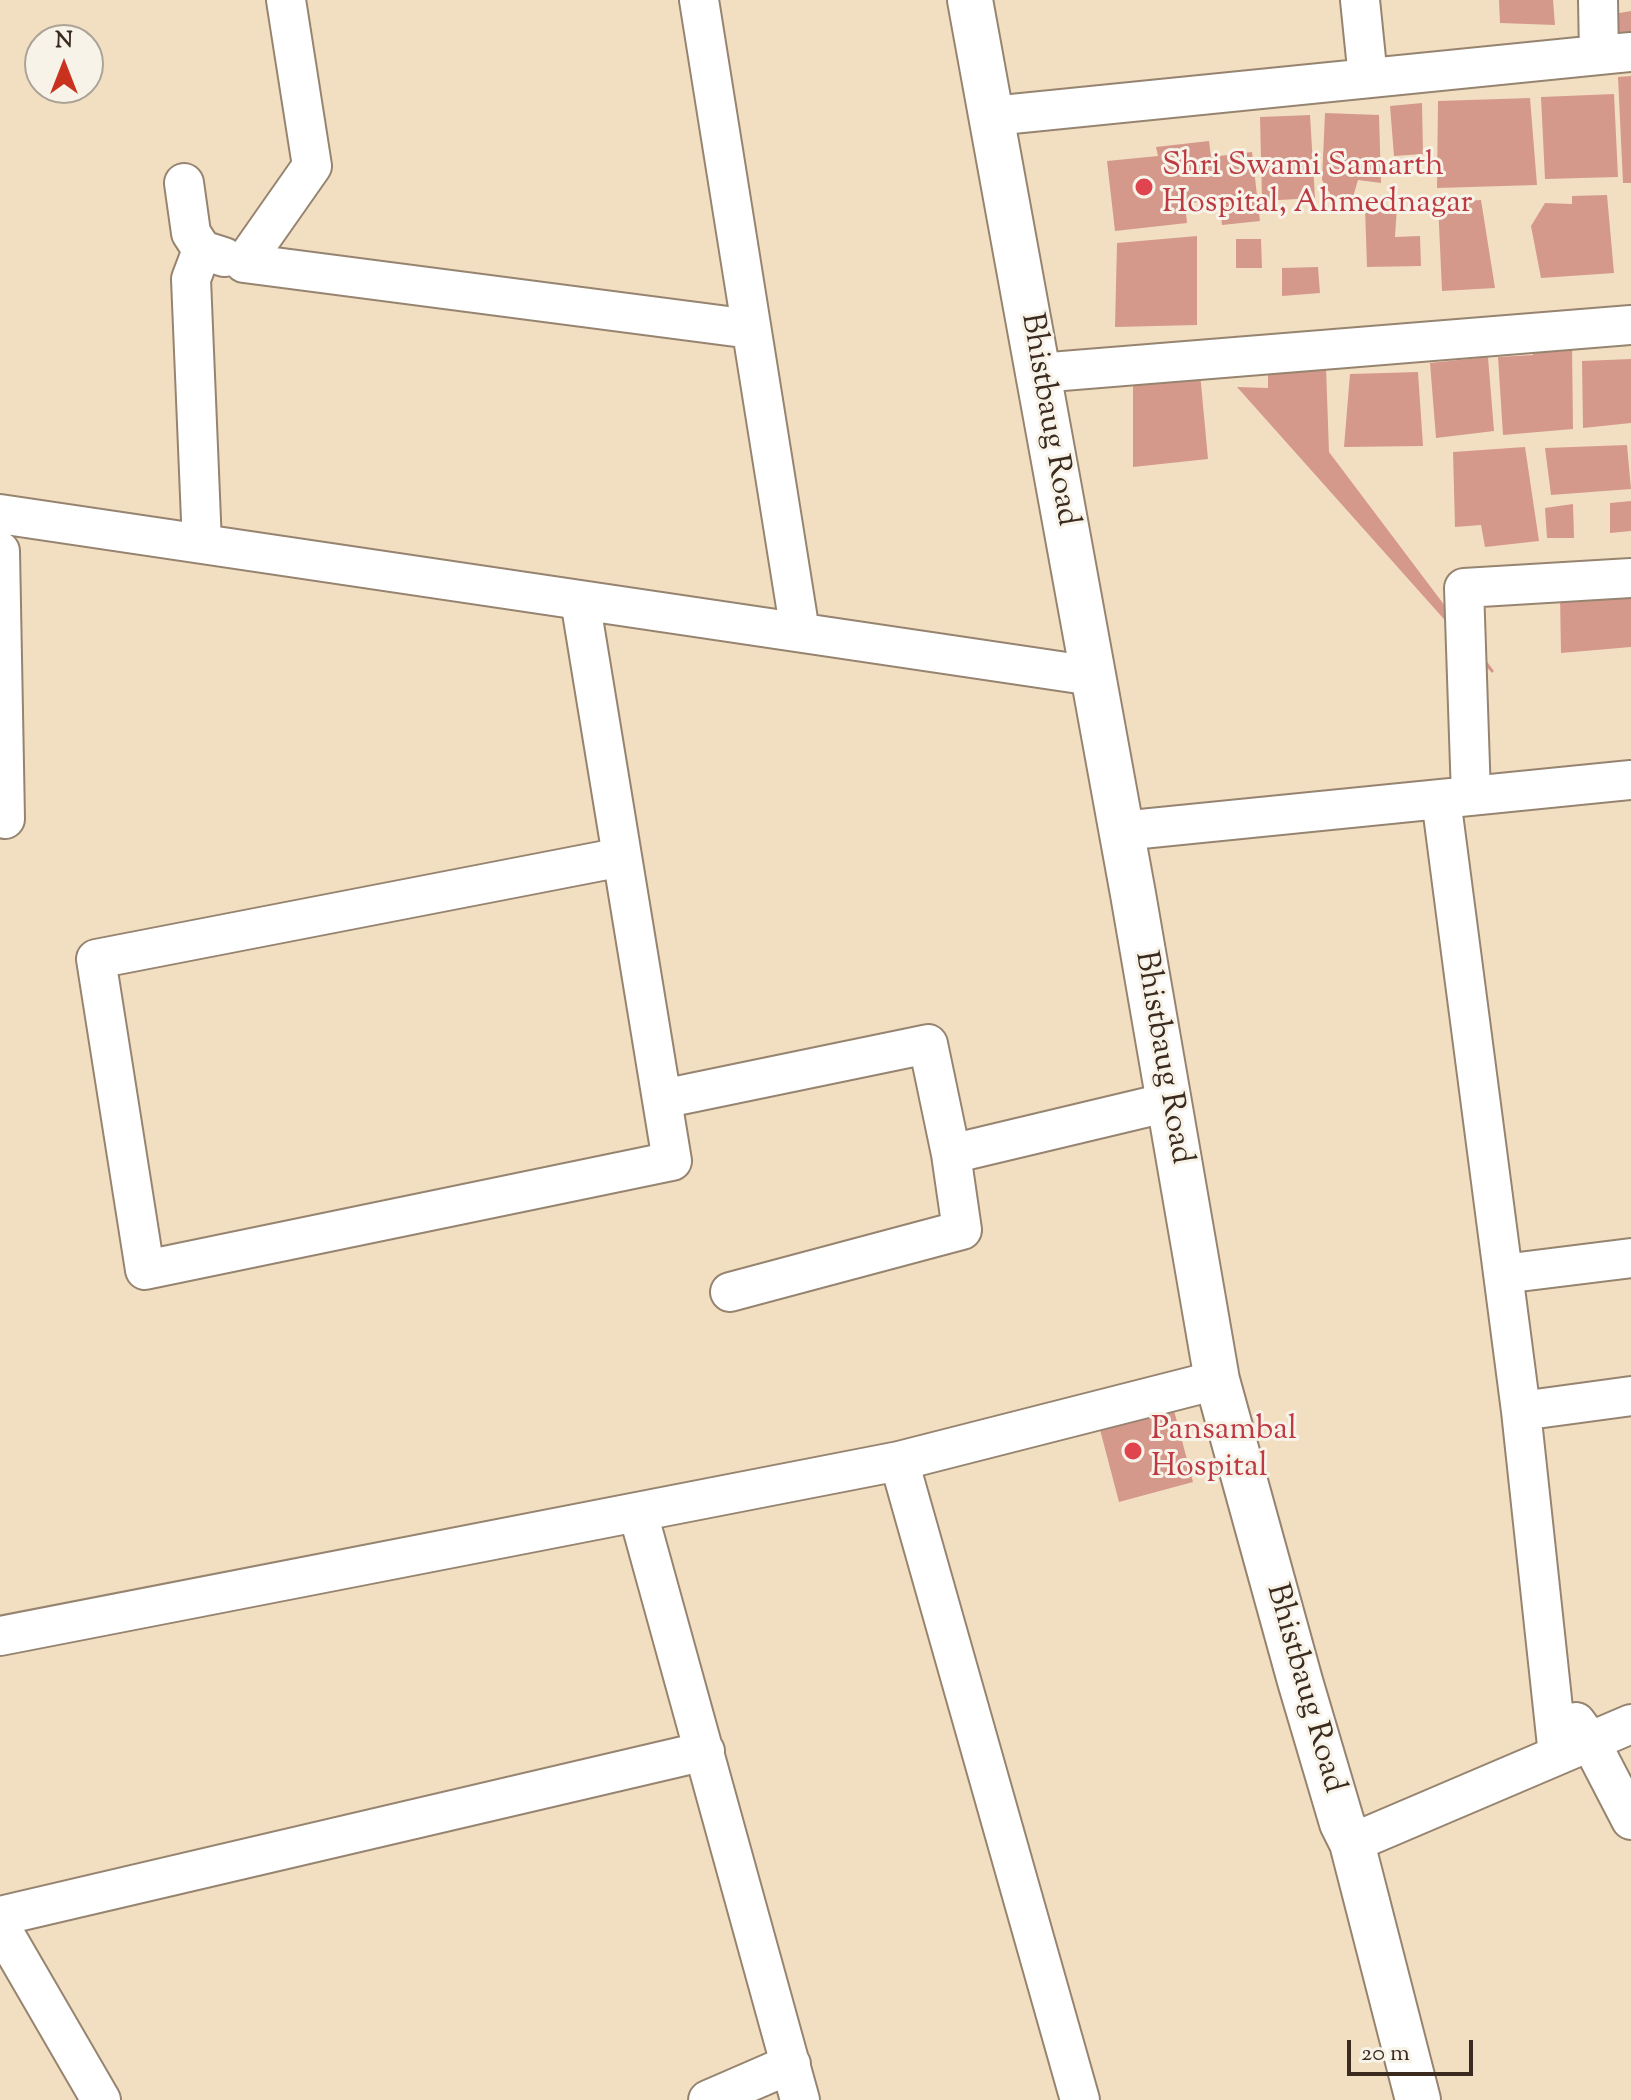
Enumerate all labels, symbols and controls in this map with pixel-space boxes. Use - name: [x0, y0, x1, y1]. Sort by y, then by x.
- north arrow: [24, 24, 104, 104]
- text: N: [55, 26, 73, 58]
- place label: Shri Swami Samarth Hospital, Ahmednagar: [1162, 150, 1473, 225]
- marker: Shri Swami Samarth Hospital, Ahmednagar: [1133, 176, 1155, 198]
- street label: Bhistbaug Road: [1009, 310, 1085, 530]
- street label: Bhistbaug Road: [1123, 948, 1199, 1168]
- place label: Pansambal Hospital: [1151, 1414, 1297, 1489]
- marker: Pansambal Hospital: [1122, 1440, 1144, 1462]
- street label: Bhistbaug Road: [1255, 1580, 1351, 1798]
- scale bar: [1351, 2024, 1477, 2074]
- text: 20 m: [1361, 2037, 1410, 2071]

